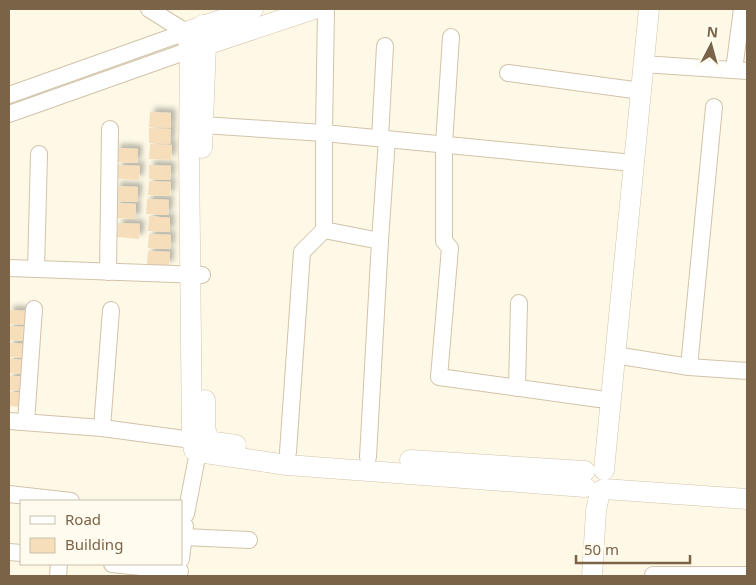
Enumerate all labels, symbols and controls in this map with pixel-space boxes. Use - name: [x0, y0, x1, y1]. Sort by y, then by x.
- north arrow: [686, 20, 736, 70]
- text: N: [706, 22, 719, 42]
- legend: [20, 500, 182, 565]
- text: Road: [65, 509, 101, 529]
- scale bar: [576, 532, 690, 564]
- text: Building: [65, 534, 123, 554]
- text: 50 m: [584, 539, 619, 559]

